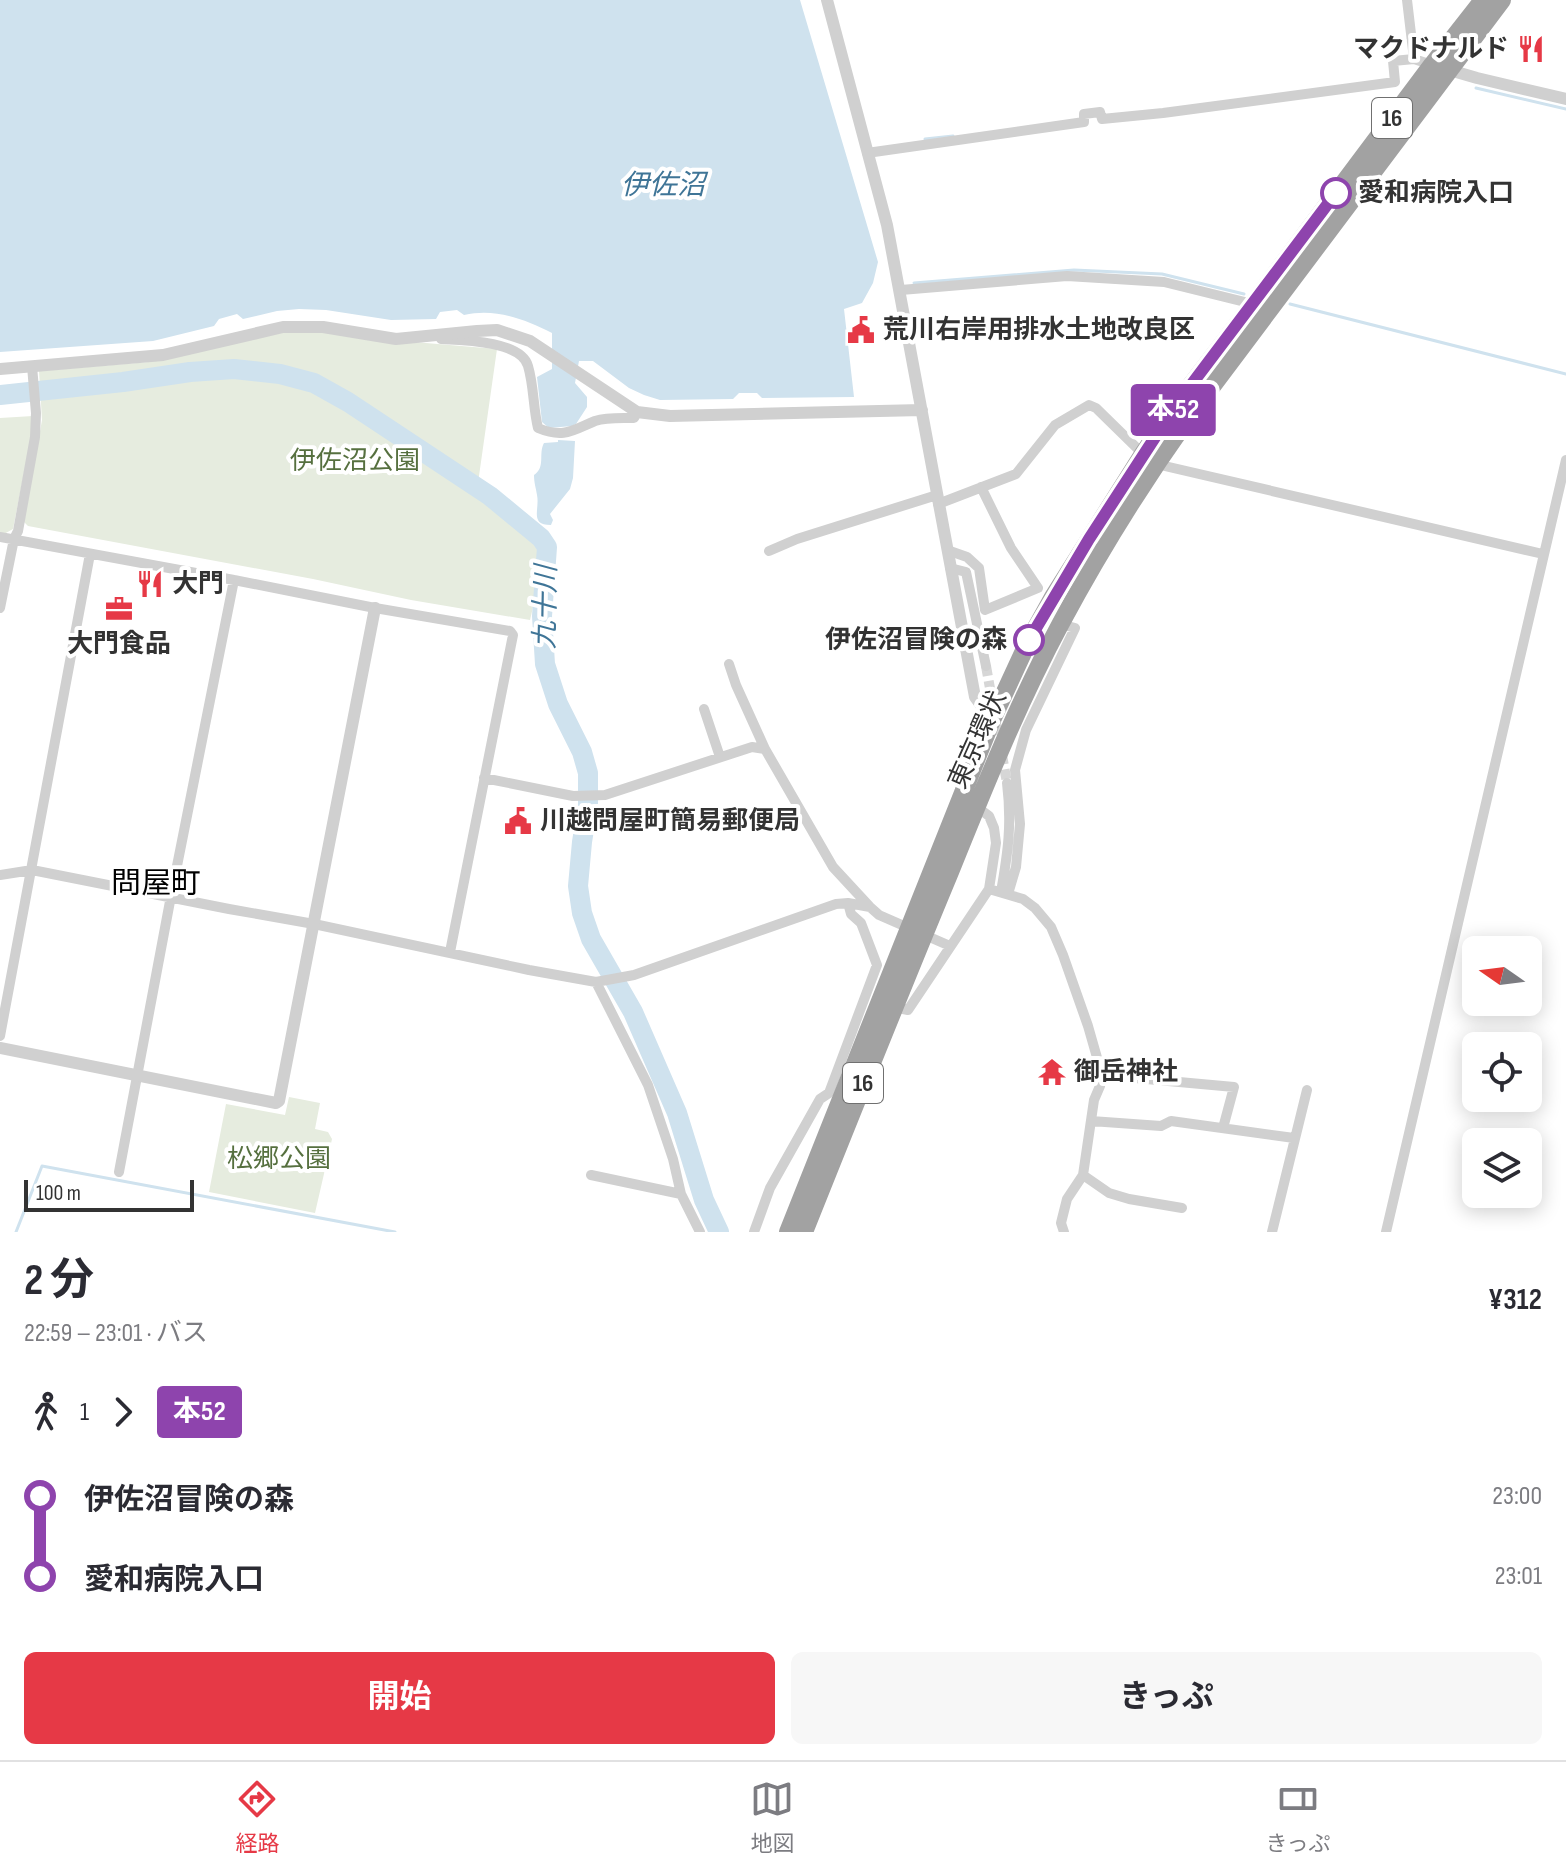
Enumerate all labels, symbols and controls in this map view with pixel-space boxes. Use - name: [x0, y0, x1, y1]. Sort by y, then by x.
- place label: マクドナルド: [1353, 34, 1509, 65]
- restaurant icon: マクドナルド: [1516, 34, 1546, 64]
- road number: 16: [1372, 98, 1412, 138]
- water label: 伊佐沼: [621, 169, 709, 202]
- marker: 愛和病院入口: [1321, 178, 1351, 208]
- place label: 愛和病院入口: [1358, 178, 1514, 209]
- public building icon: 荒川右岸用排水土地改良区: [846, 315, 876, 345]
- place label: 荒川右岸用排水土地改良区: [883, 315, 1195, 346]
- line badge: 本52: [1127, 384, 1219, 436]
- text: 本52: [1147, 393, 1199, 426]
- park label: 伊佐沼公園: [290, 446, 420, 477]
- water label: 九十川: [529, 562, 563, 649]
- restaurant icon: 大門: [135, 569, 165, 599]
- place label: 大門: [172, 569, 224, 600]
- office icon: 大門食品: [104, 594, 134, 624]
- place label: 伊佐沼冒険の森: [825, 625, 1007, 656]
- marker: 伊佐沼冒険の森: [1014, 625, 1044, 655]
- place label: 大門食品: [67, 629, 171, 660]
- street label: 東京環状: [943, 686, 1013, 794]
- public building icon: 川越問屋町簡易郵便局: [503, 806, 533, 836]
- place label: 川越問屋町簡易郵便局: [540, 806, 800, 837]
- district label: 問屋町: [111, 866, 201, 902]
- north arrow: [1462, 936, 1542, 1016]
- map controls: [1462, 936, 1542, 1208]
- button: locate: [1462, 1032, 1542, 1112]
- temple icon: 御岳神社: [1037, 1057, 1067, 1087]
- place label: 御岳神社: [1074, 1057, 1178, 1088]
- road number: 16: [843, 1063, 883, 1103]
- button: layers: [1462, 1128, 1542, 1208]
- park label: 松郷公園: [227, 1144, 331, 1175]
- scale bar: [24, 1176, 194, 1212]
- text: 100 m: [36, 1180, 81, 1207]
- text: 2 分: [24, 1254, 94, 1307]
- text: ¥312: [1488, 1282, 1542, 1318]
- text: 22:59 – 23:01 · バス: [24, 1318, 208, 1349]
- icon: walk: [24, 1390, 68, 1434]
- icon: forward: [101, 1390, 145, 1434]
- text: 本52: [173, 1395, 226, 1428]
- text: 1: [80, 1397, 89, 1428]
- text: 23:00: [1492, 1481, 1542, 1512]
- text: 伊佐沼冒険の森: [84, 1482, 294, 1518]
- text: 23:01: [1495, 1561, 1542, 1592]
- text: 愛和病院入口: [84, 1562, 264, 1598]
- button: 開始: [24, 1652, 775, 1744]
- button: きっぷ: [791, 1652, 1542, 1744]
- tab: 経路: [235, 1777, 279, 1858]
- tab: 地図: [750, 1777, 794, 1858]
- tab: きっぷ: [1265, 1777, 1331, 1858]

